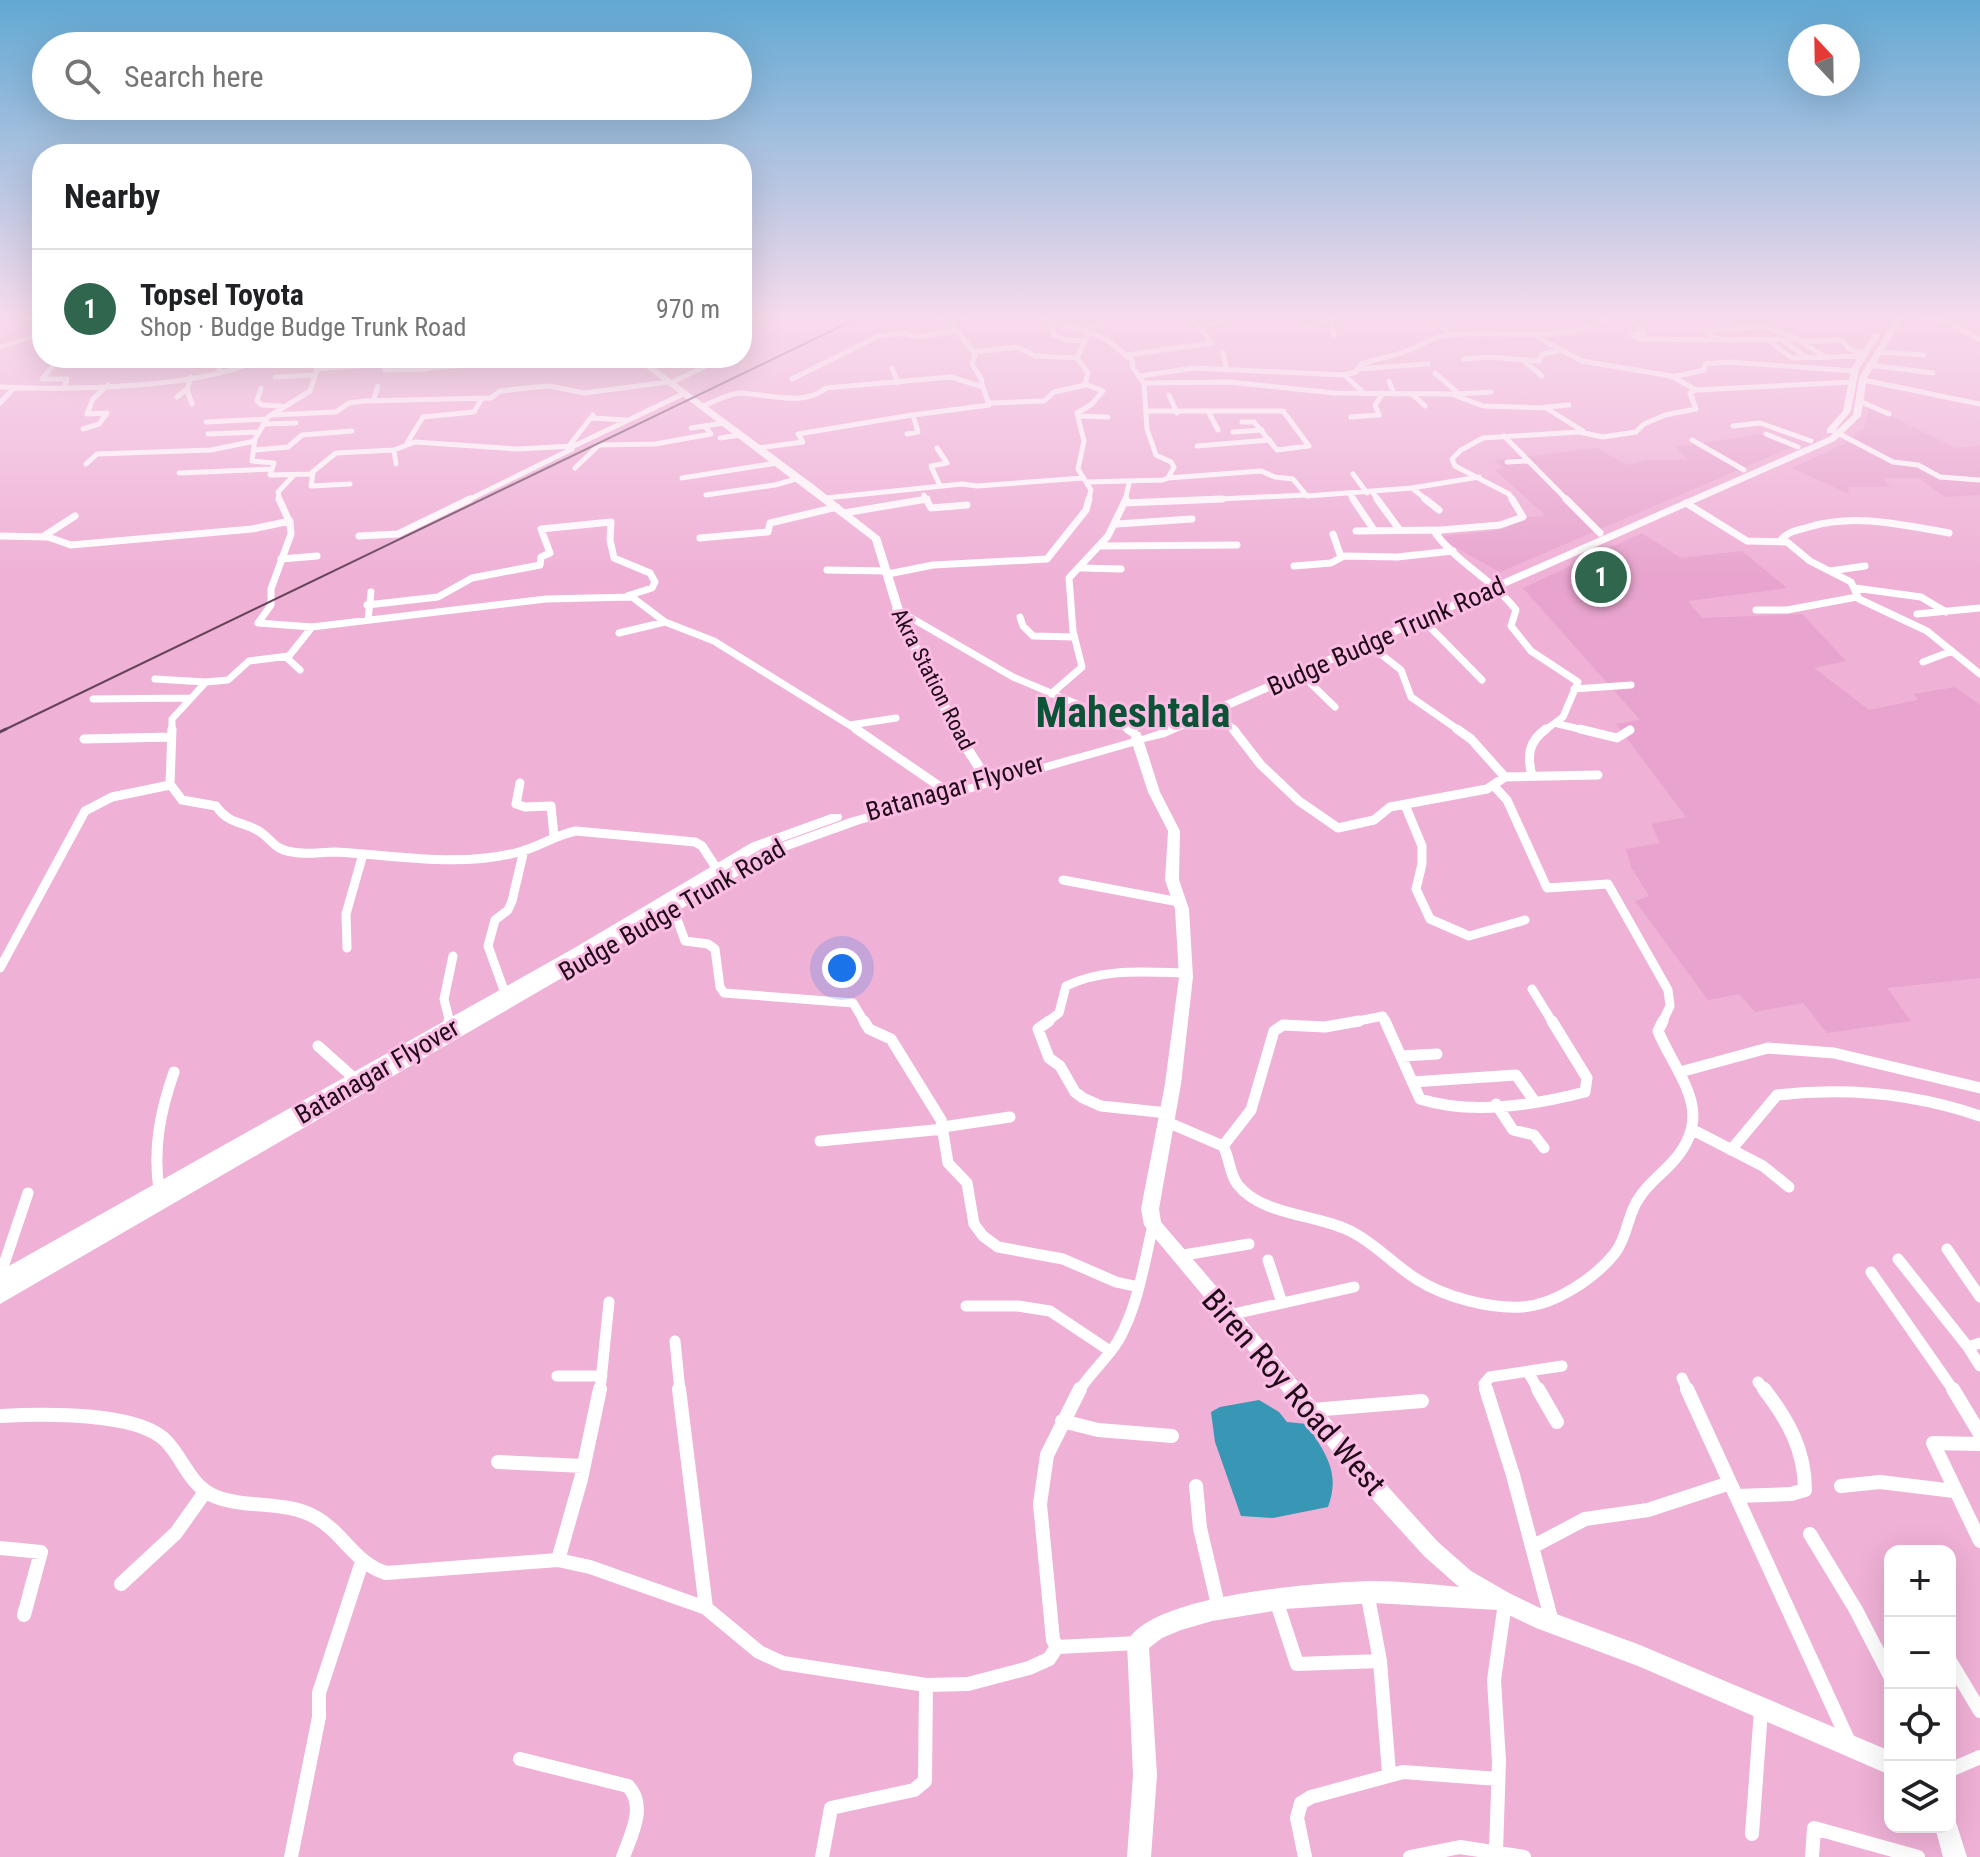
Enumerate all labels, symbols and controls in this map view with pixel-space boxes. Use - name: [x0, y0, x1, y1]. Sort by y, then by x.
- north arrow: [1788, 24, 1860, 96]
- search box: [32, 32, 752, 120]
- icon: search: [60, 54, 104, 98]
- text: Search here: [124, 59, 264, 94]
- text: Nearby: [64, 176, 160, 216]
- text: Topsel Toyota: [140, 277, 304, 312]
- text: 1: [83, 294, 97, 324]
- text: 970 m: [656, 294, 720, 324]
- text: Shop · Budge Budge Trunk Road: [140, 312, 467, 342]
- pin: 1: [1575, 547, 1627, 607]
- street label: Budge Budge Trunk Road: [1263, 570, 1509, 702]
- street label: Akra Station Road: [887, 604, 979, 754]
- district label: Maheshtala: [1035, 688, 1231, 737]
- street label: Batanagar Flyover: [862, 747, 1048, 827]
- street label: Budge Budge Trunk Road: [554, 833, 790, 987]
- your location: [822, 948, 862, 988]
- street label: Batanagar Flyover: [290, 1012, 464, 1130]
- street label: Biren Roy Road West: [1194, 1281, 1394, 1503]
- map controls: [1884, 1545, 1956, 1833]
- button: +: [1884, 1545, 1956, 1617]
- button: −: [1884, 1617, 1956, 1689]
- button: locate: [1884, 1689, 1956, 1761]
- button: layers: [1884, 1761, 1956, 1833]

